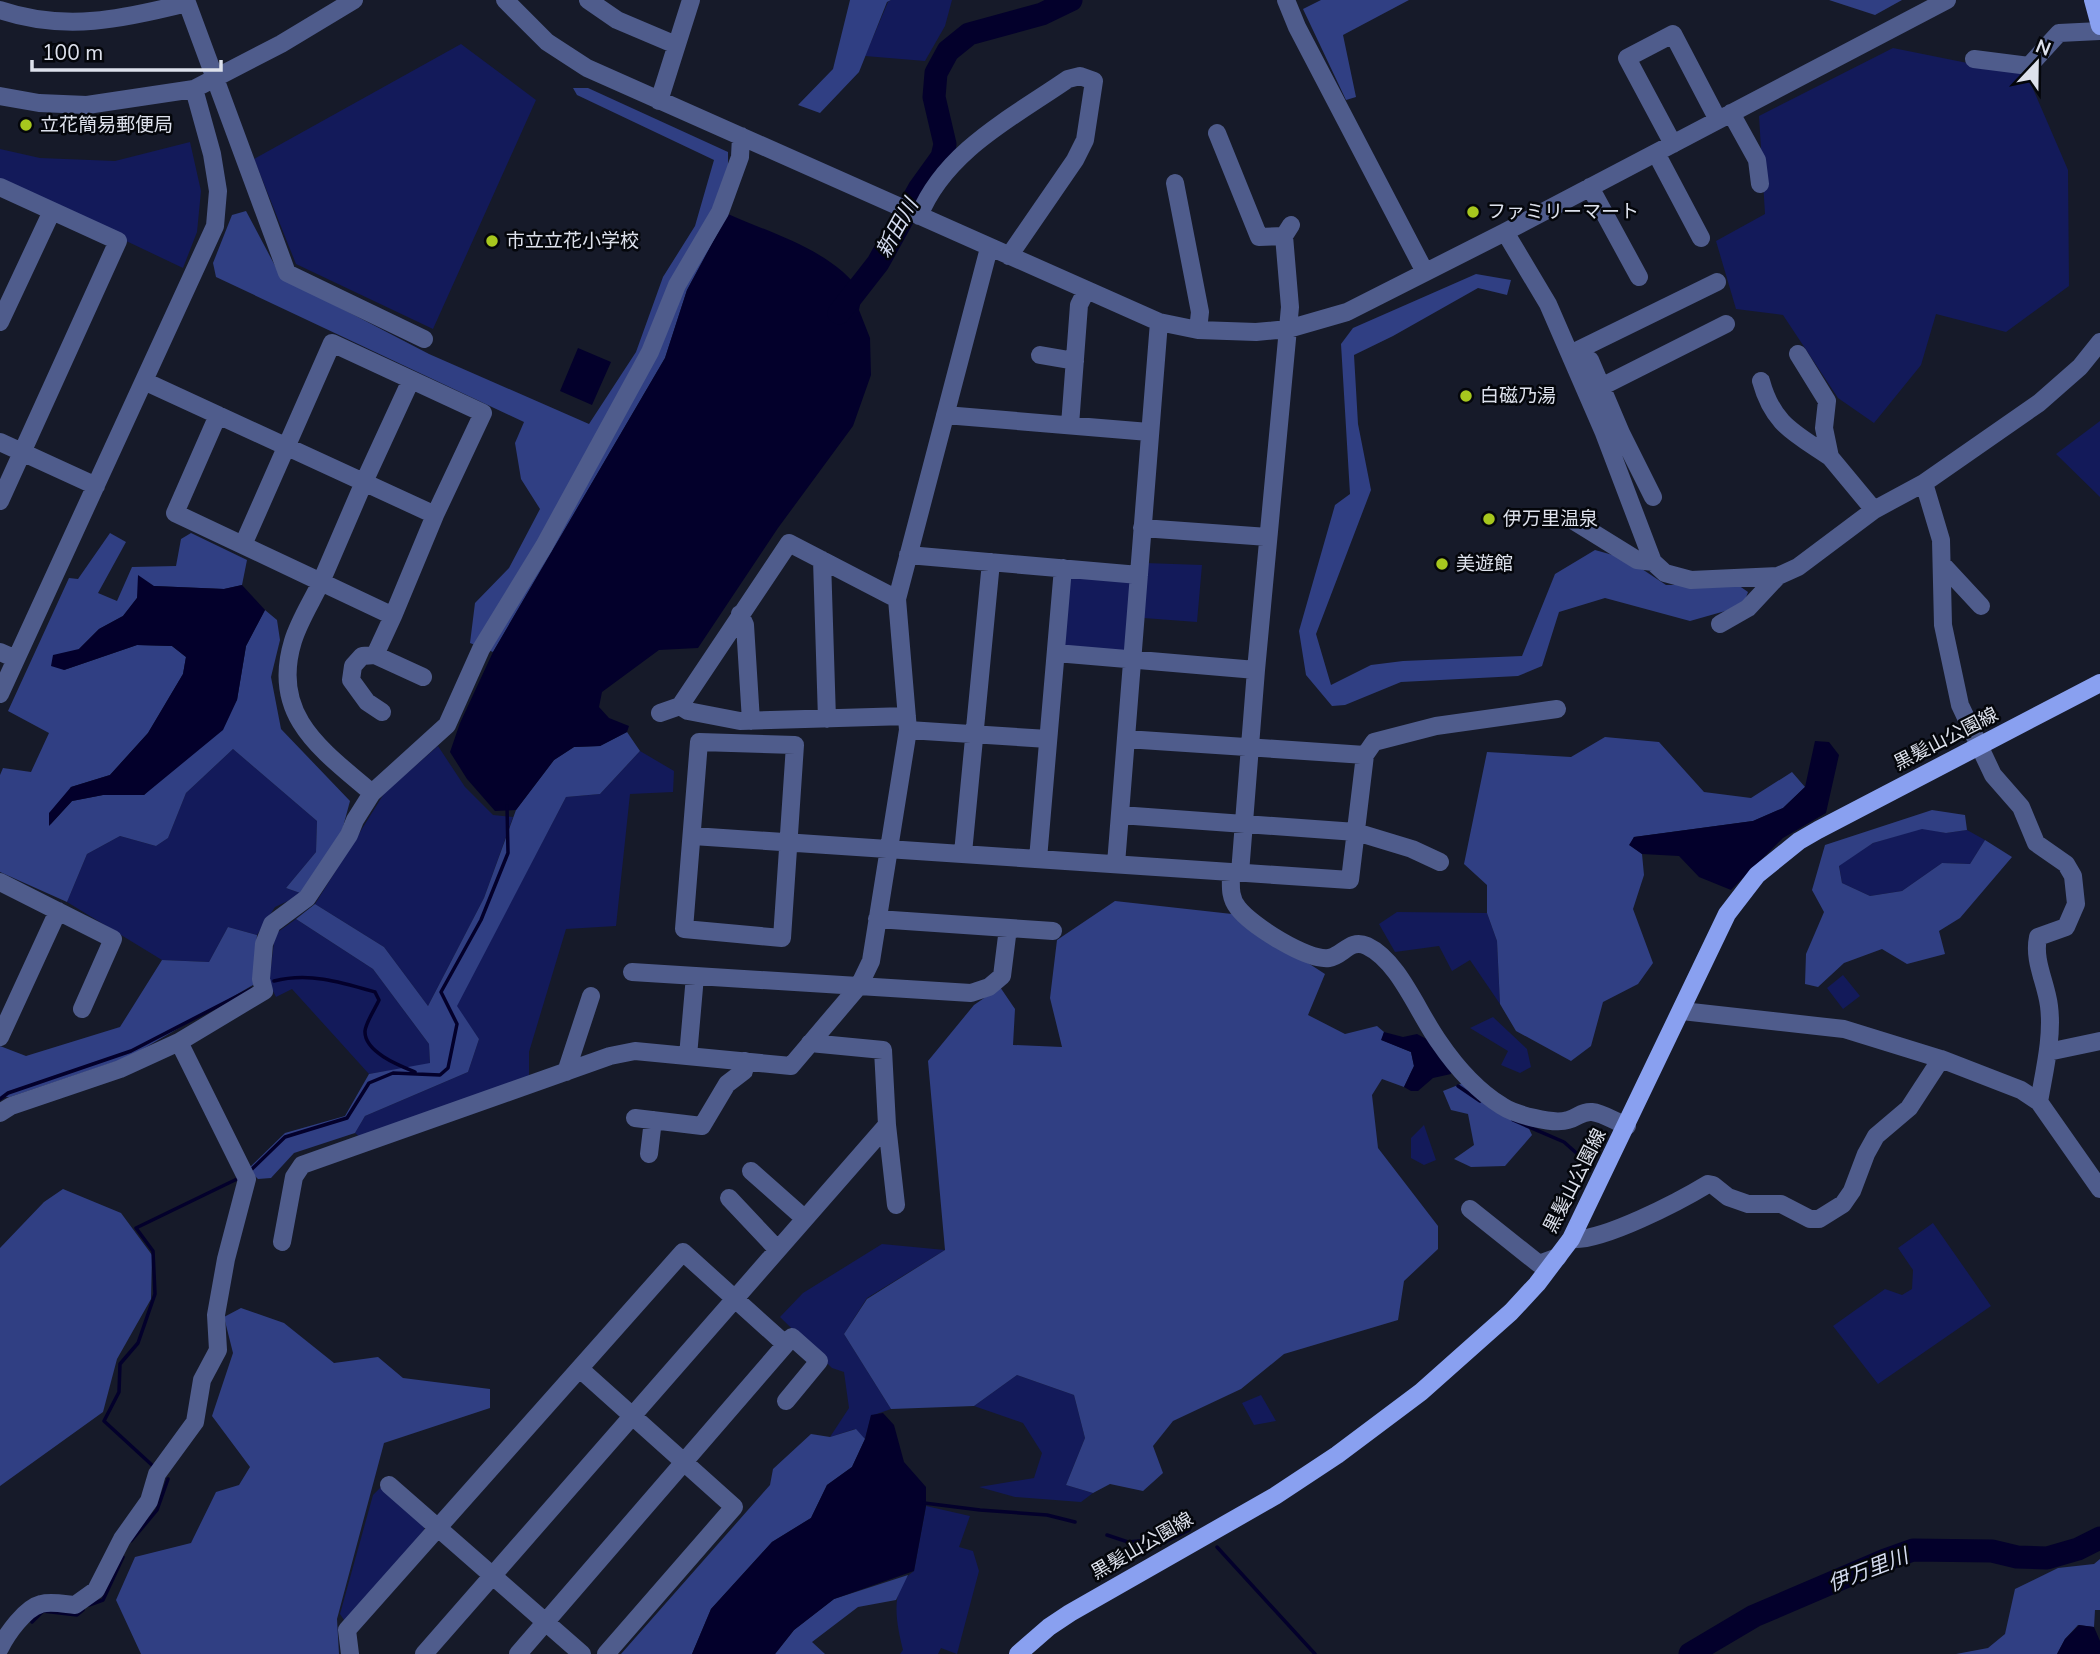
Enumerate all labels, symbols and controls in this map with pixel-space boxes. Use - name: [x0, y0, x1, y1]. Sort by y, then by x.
- scale bar: [32, 28, 220, 72]
- north arrow: [2002, 28, 2072, 98]
- text: N: [2032, 33, 2054, 63]
- text: 100 m: [42, 39, 103, 67]
- place label: 立花簡易郵便局: [40, 112, 173, 138]
- marker: 立花簡易郵便局: [18, 117, 34, 133]
- water label: 新田川: [869, 192, 925, 262]
- place label: ファミリーマート: [1487, 199, 1639, 225]
- marker: ファミリーマート: [1465, 204, 1481, 220]
- place label: 市立立花小学校: [506, 228, 639, 254]
- marker: 市立立花小学校: [484, 233, 500, 249]
- place label: 白磁乃湯: [1480, 383, 1556, 409]
- marker: 白磁乃湯: [1458, 388, 1474, 404]
- place label: 伊万里温泉: [1503, 506, 1598, 532]
- marker: 伊万里温泉: [1481, 511, 1497, 527]
- place label: 美遊館: [1456, 551, 1513, 577]
- marker: 美遊館: [1434, 556, 1450, 572]
- street label: 黒髪山公園線: [1889, 702, 2003, 776]
- street label: 黒髪山公園線: [1538, 1124, 1612, 1238]
- street label: 黒髪山公園線: [1086, 1506, 1198, 1586]
- water label: 伊万里川: [1824, 1541, 1914, 1598]

